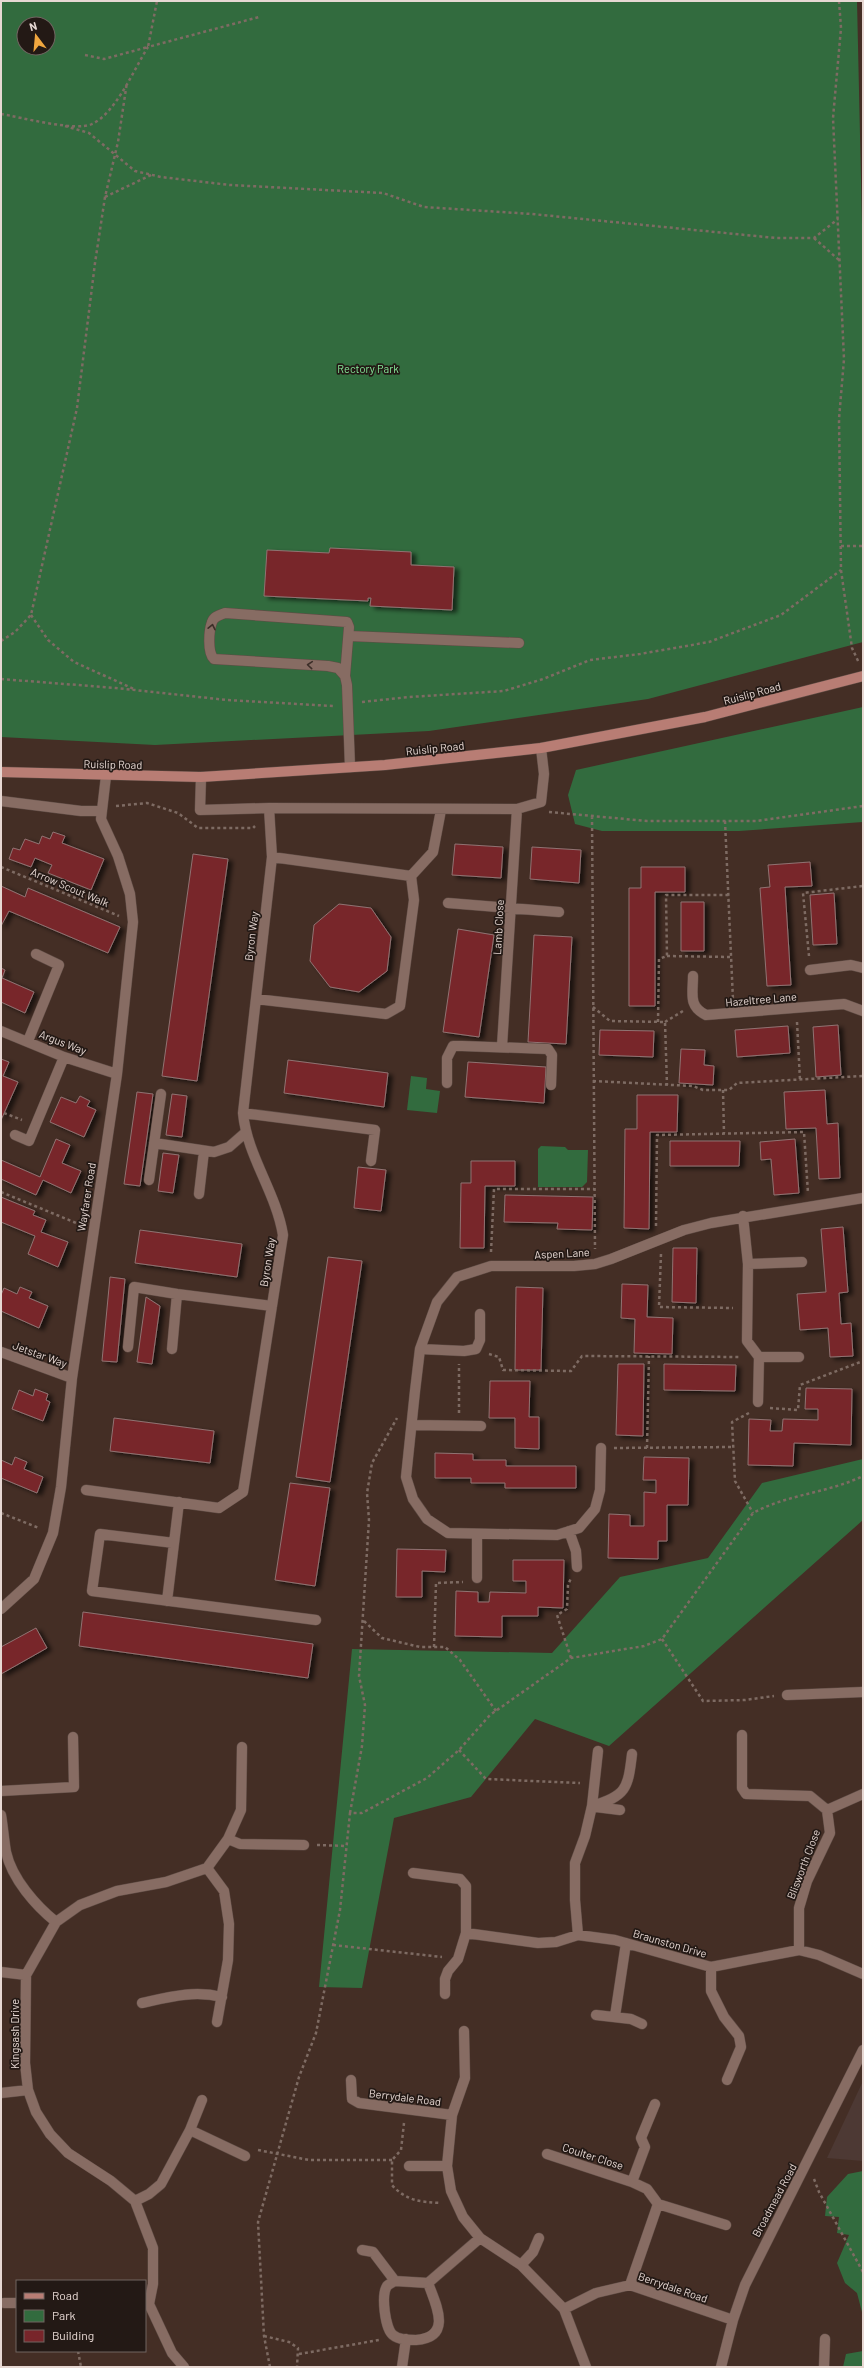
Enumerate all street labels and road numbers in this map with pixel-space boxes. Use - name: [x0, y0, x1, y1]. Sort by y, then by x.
- street label: Ruislip Road: [722, 679, 782, 707]
- street label: Ruislip Road: [405, 738, 465, 758]
- street label: Ruislip Road: [84, 757, 142, 771]
- street label: Arrow Scout Walk: [29, 865, 111, 909]
- street label: Lamb Close: [490, 899, 506, 955]
- street label: Byron Way: [242, 911, 260, 961]
- street label: Hazeltree Lane: [725, 989, 797, 1009]
- street label: Argus Way: [38, 1027, 88, 1057]
- street label: Wayfarer Road: [74, 1162, 98, 1232]
- street label: Byron Way: [257, 1236, 277, 1288]
- street label: Aspen Lane: [534, 1245, 590, 1261]
- street label: Jetstar Way: [11, 1338, 69, 1370]
- street label: Blisworth Close: [784, 1827, 822, 1901]
- street label: Braunston Drive: [632, 1926, 708, 1960]
- street label: Kingsash Drive: [8, 1999, 21, 2069]
- street label: Berrydale Road: [368, 2086, 442, 2108]
- street label: Coulter Close: [561, 2140, 625, 2172]
- street label: Broadmead Road: [749, 2161, 799, 2239]
- street label: Berrydale Road: [637, 2269, 709, 2305]

